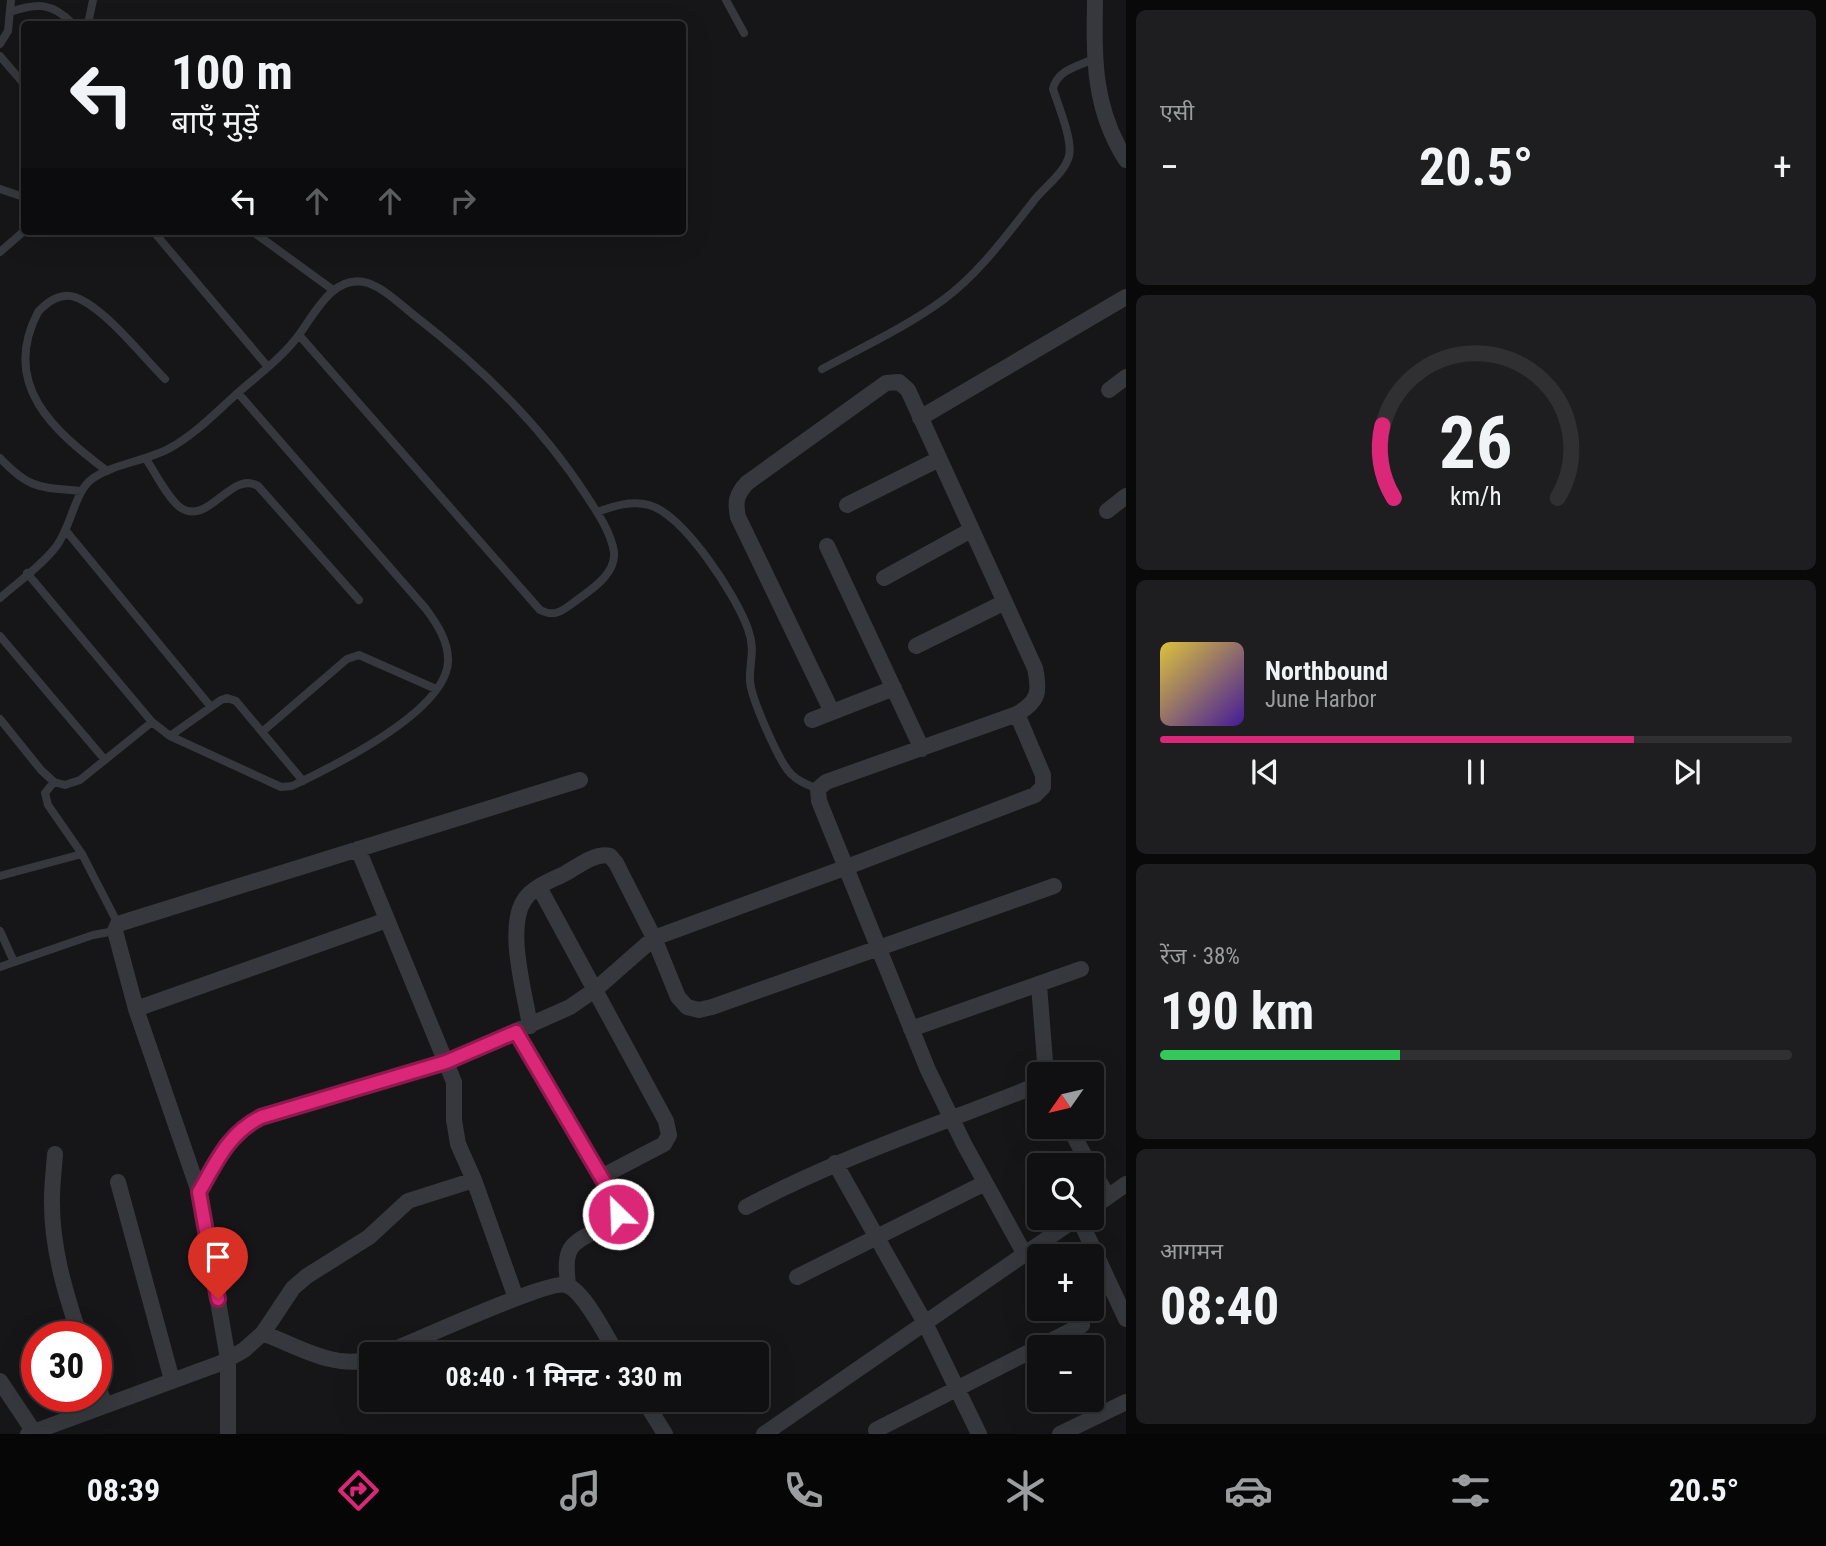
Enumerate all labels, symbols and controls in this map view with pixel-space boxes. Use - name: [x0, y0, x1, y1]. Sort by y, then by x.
- text: 100 m: [171, 44, 293, 101]
- icon: left: [56, 49, 147, 140]
- text: एसी: [1160, 99, 1194, 126]
- text: बाएँ मुड़ें: [171, 103, 259, 141]
- text: 20.5°: [1419, 137, 1533, 198]
- text: −: [1160, 145, 1179, 189]
- text: +: [1773, 145, 1792, 189]
- icon: left: [225, 182, 263, 220]
- icon: ahead: [298, 182, 336, 220]
- icon: ahead: [371, 182, 409, 220]
- icon: right: [444, 182, 482, 220]
- text: 26: [1439, 401, 1513, 487]
- text: km/h: [1450, 482, 1502, 511]
- text: Northbound: [1265, 656, 1388, 686]
- text: June Harbor: [1265, 686, 1377, 713]
- icon: previous: [1246, 753, 1284, 791]
- icon: pause: [1457, 753, 1495, 791]
- icon: next: [1668, 753, 1706, 791]
- text: रेंज · 38%: [1160, 943, 1240, 970]
- text: 190 km: [1160, 981, 1314, 1042]
- north arrow: [1027, 1062, 1104, 1139]
- map controls: [1027, 1062, 1104, 1412]
- button: search: [1027, 1153, 1104, 1230]
- position arrow: [581, 1177, 655, 1251]
- pin: [188, 1227, 248, 1299]
- icon: arrive: [199, 1238, 237, 1276]
- text: आगमन: [1160, 1238, 1223, 1265]
- button: +: [1027, 1244, 1104, 1321]
- text: 08:40: [1160, 1276, 1279, 1337]
- speed limit sign: 30: [21, 1321, 112, 1412]
- button: −: [1027, 1335, 1104, 1412]
- text: 08:40 · 1 मिनट · 330 m: [446, 1362, 682, 1392]
- icon: directions: [334, 1466, 383, 1515]
- icon: music: [556, 1466, 605, 1515]
- icon: phone: [779, 1466, 828, 1515]
- icon: climate: [1001, 1466, 1050, 1515]
- icon: car: [1224, 1466, 1273, 1515]
- icon: filters: [1446, 1466, 1495, 1515]
- text: 08:39: [87, 1471, 160, 1509]
- text: 20.5°: [1669, 1471, 1739, 1509]

